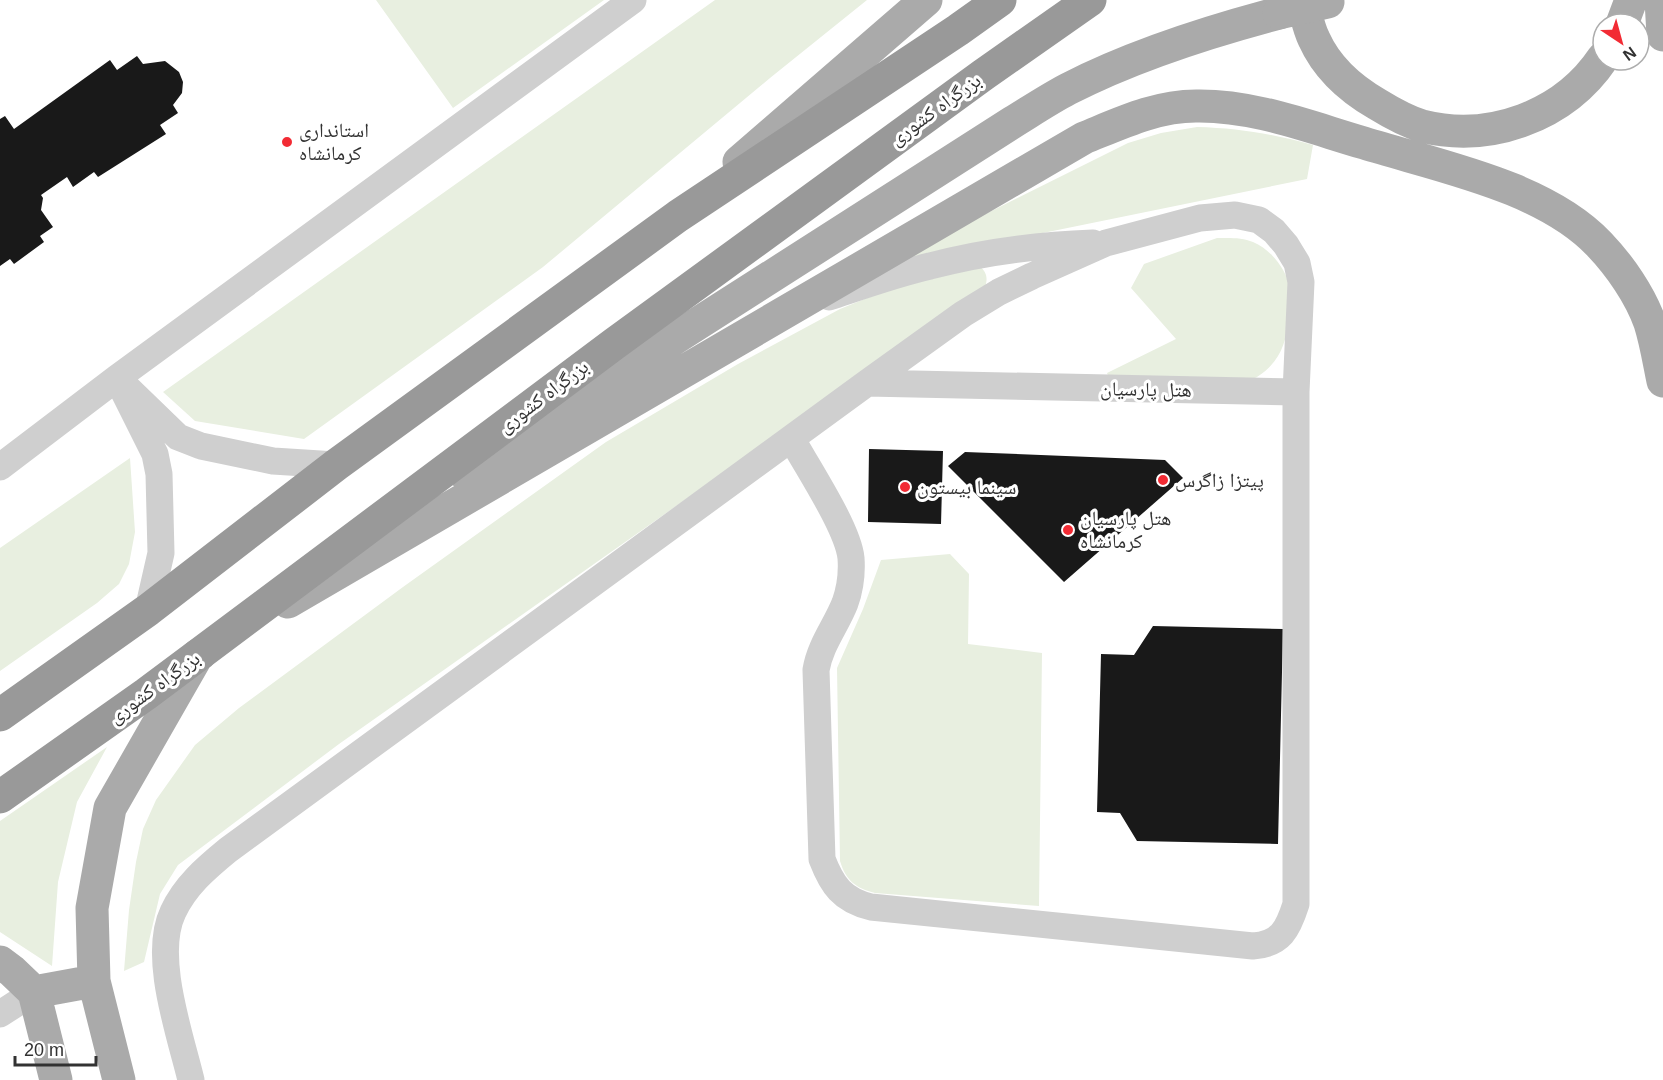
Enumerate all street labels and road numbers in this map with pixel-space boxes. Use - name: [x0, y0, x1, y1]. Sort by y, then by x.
- street label: بزرگراه کشوری: [885, 69, 985, 150]
- street label: بزرگراه کشوری: [494, 355, 593, 438]
- street label: هتل پارسیان: [1100, 377, 1192, 402]
- street label: بزرگراه کشوری: [104, 647, 204, 728]

